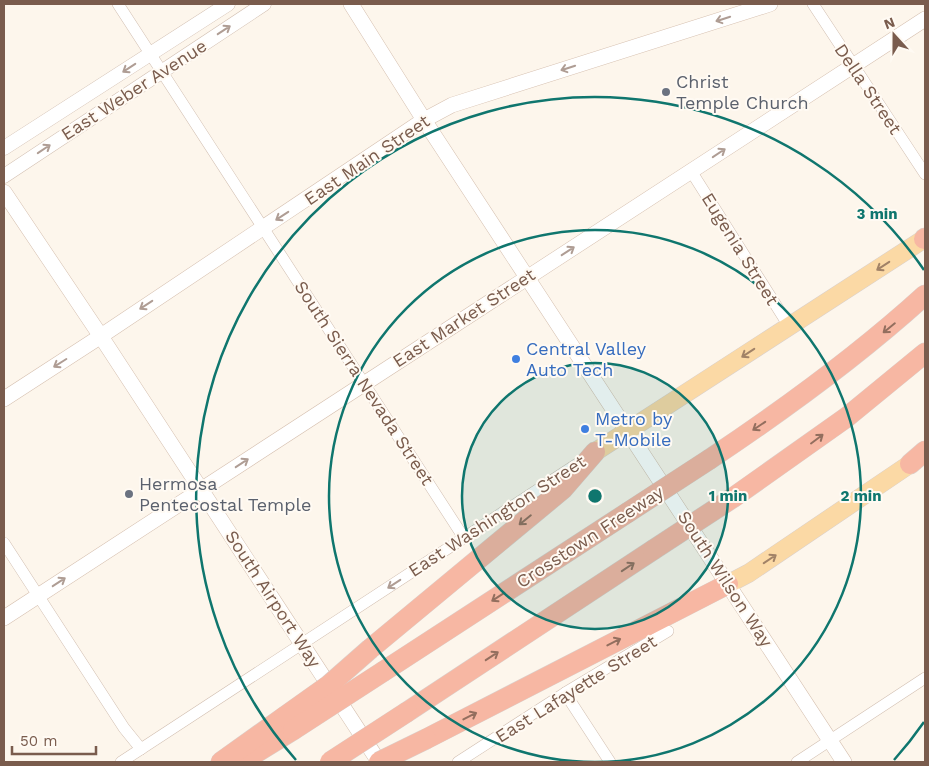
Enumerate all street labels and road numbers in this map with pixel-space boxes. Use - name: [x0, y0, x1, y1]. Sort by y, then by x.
- street label: East Weber Avenue: [57, 35, 210, 144]
- street label: Della Street: [830, 40, 907, 138]
- street label: East Main Street: [300, 110, 434, 209]
- street label: Eugenia Street: [698, 189, 784, 309]
- street label: East Market Street: [389, 263, 539, 371]
- street label: South Sierra Nevada Street: [290, 277, 439, 489]
- street label: East Washington Street: [404, 450, 590, 581]
- street label: Crosstown Freeway: [512, 481, 668, 592]
- street label: South Wilson Way: [674, 507, 778, 651]
- street label: South Airport Way: [221, 526, 326, 672]
- street label: East Lafayette Street: [491, 630, 661, 747]

